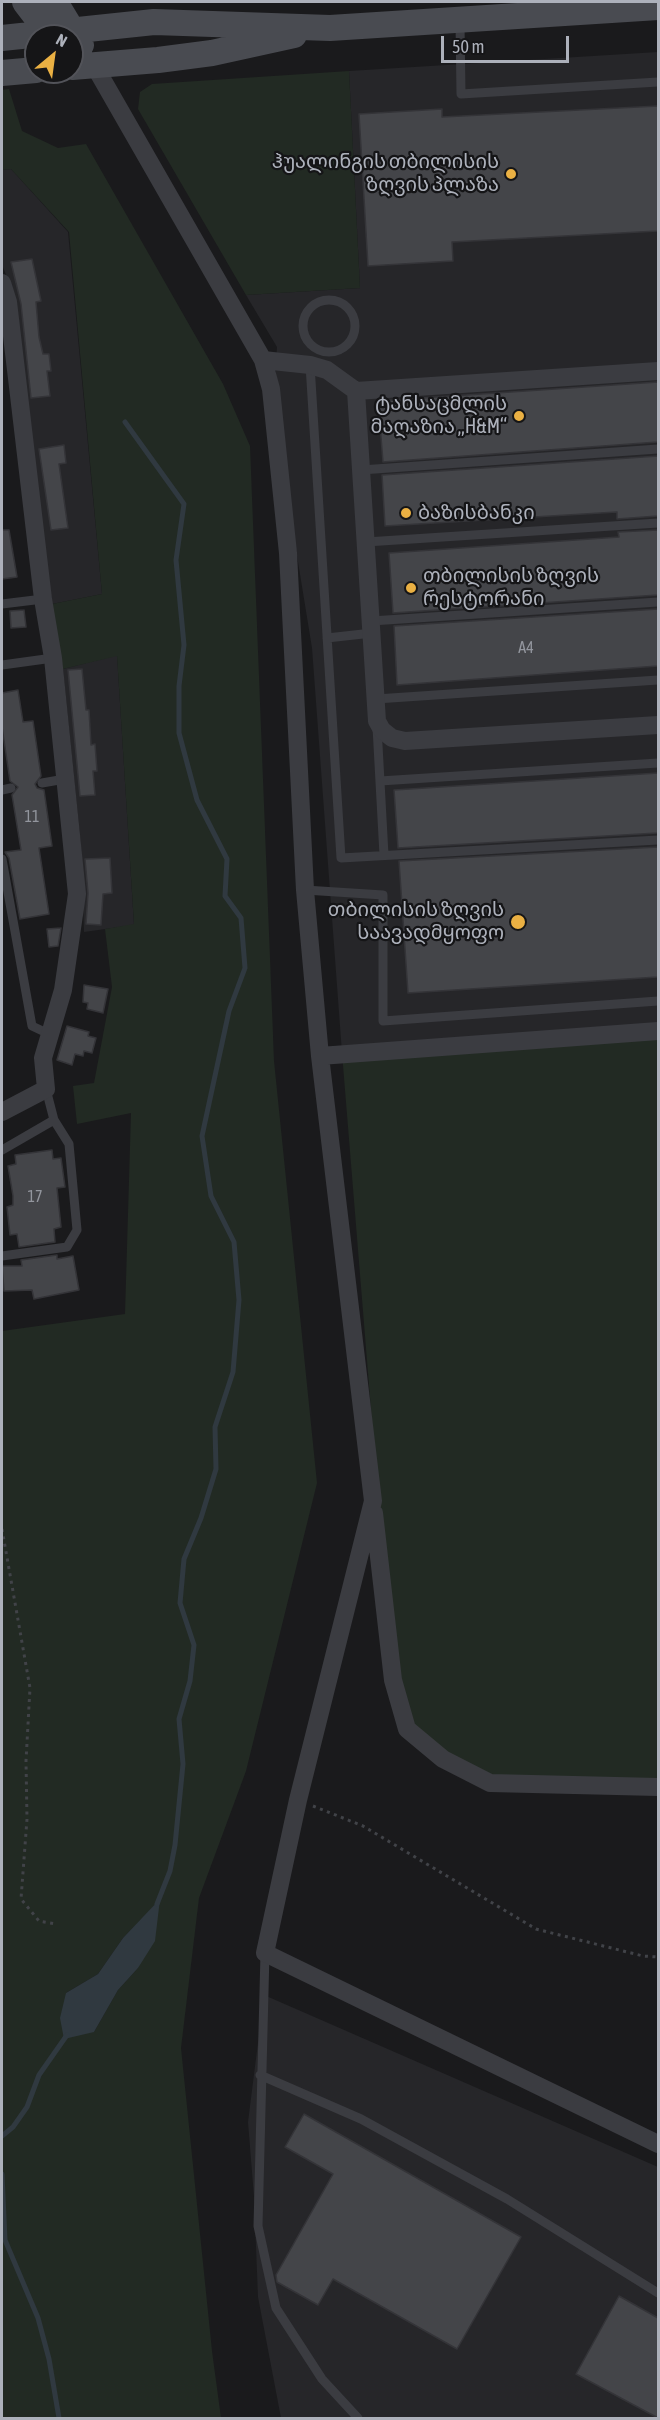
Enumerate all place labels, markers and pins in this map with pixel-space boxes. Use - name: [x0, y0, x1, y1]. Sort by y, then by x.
- place label: ჰუალინგის თბილისის ზღვის პლაზა: [272, 150, 499, 197]
- marker: ჰუალინგის თბილისის ზღვის პლაზა: [504, 167, 518, 181]
- place label: ტანსაცმლის მაღაზია „H&M“: [370, 392, 507, 439]
- marker: ტანსაცმლის მაღაზია „H&M“: [512, 409, 526, 423]
- place label: ბაზისბანკი: [418, 501, 535, 525]
- marker: ბაზისბანკი: [399, 506, 413, 520]
- place label: თბილისის ზღვის რესტორანი: [423, 564, 599, 611]
- marker: თბილისის ზღვის რესტორანი: [404, 581, 418, 595]
- place label: თბილისის ზღვის საავადმყოფო: [328, 898, 504, 945]
- marker: თბილისის ზღვის საავადმყოფო: [509, 913, 527, 931]

